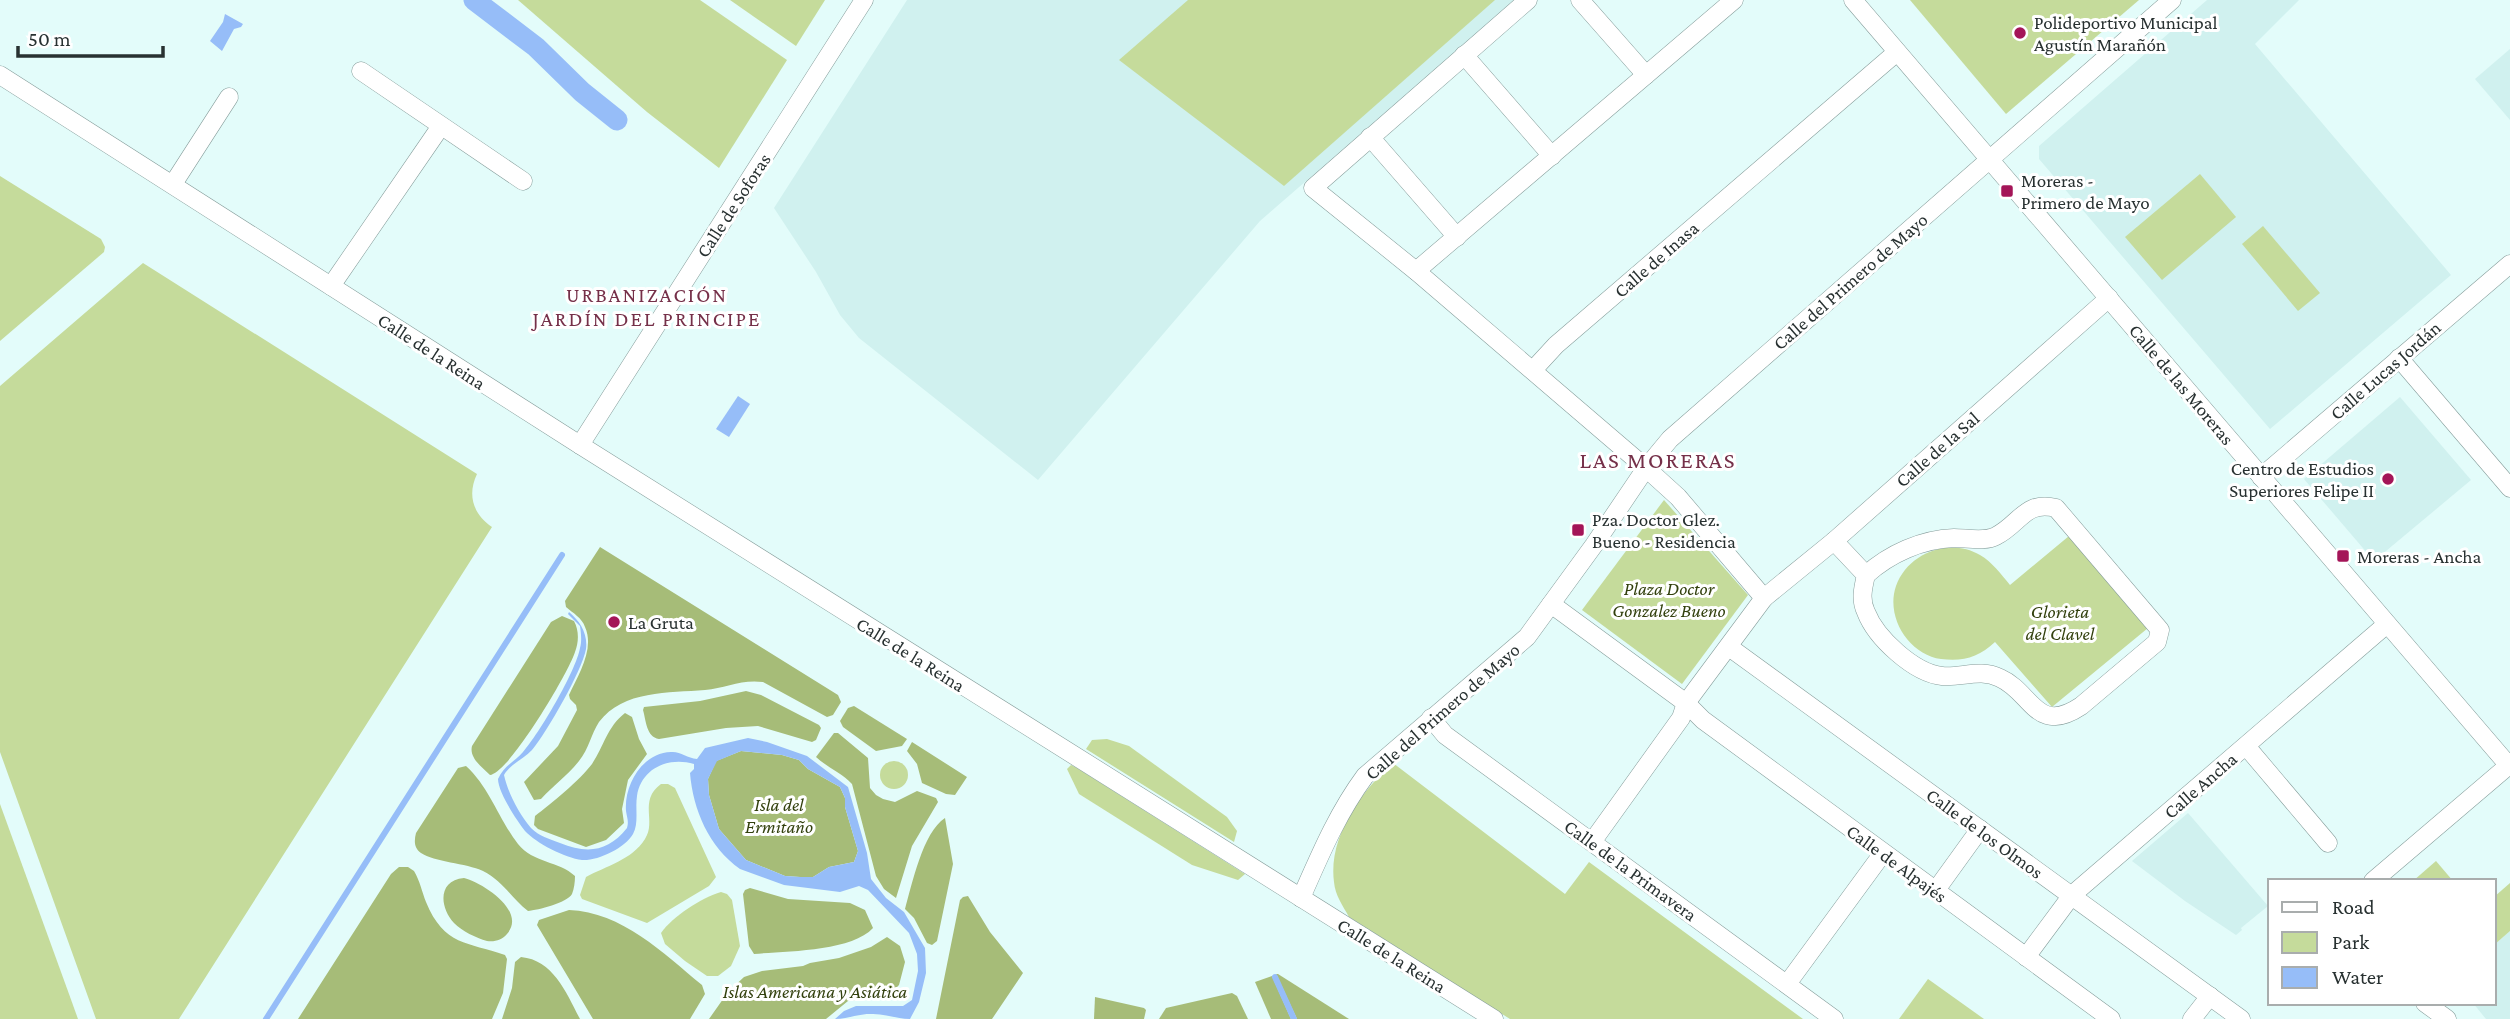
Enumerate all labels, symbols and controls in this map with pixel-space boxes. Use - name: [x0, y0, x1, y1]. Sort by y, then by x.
- place label: Polideportivo Municipal Agustín Marañón: [2034, 12, 2218, 55]
- scale bar: [18, 14, 163, 58]
- marker: Polideportivo Municipal Agustín Marañón: [2012, 25, 2028, 41]
- text: 50 m: [28, 27, 71, 51]
- street label: Calle de Soforas: [692, 149, 775, 261]
- place label: Moreras - Primero de Mayo: [2021, 170, 2150, 213]
- marker: Moreras - Primero de Mayo: [1999, 183, 2015, 199]
- street label: Calle del Primero de Mayo: [1769, 209, 1932, 354]
- street label: Calle de Inasa: [1610, 217, 1703, 302]
- district label: URBANIZACIÓN JARDÍN DEL PRINCIPE: [531, 283, 761, 331]
- street label: Calle de la Reina: [374, 309, 489, 394]
- street label: Calle Lucas Jordán: [2326, 317, 2445, 424]
- street label: Calle de las Moreras: [2125, 320, 2238, 449]
- street label: Calle de la Sal: [1891, 407, 1983, 491]
- district label: LAS MORERAS: [1579, 447, 1737, 473]
- place label: Centro de Estudios Superiores Felipe II: [2229, 458, 2374, 501]
- marker: Centro de Estudios Superiores Felipe II: [2380, 471, 2396, 487]
- place label: Pza. Doctor Glez. Bueno - Residencia: [1592, 509, 1736, 552]
- marker: Pza. Doctor Glez. Bueno - Residencia: [1570, 522, 1586, 538]
- place label: Moreras - Ancha: [2357, 546, 2482, 567]
- marker: Moreras - Ancha: [2335, 548, 2351, 564]
- park label: Plaza Doctor Gonzalez Bueno: [1612, 578, 1726, 621]
- park label: Glorieta del Clavel: [2026, 601, 2095, 644]
- place label: La Gruta: [628, 612, 694, 633]
- street label: Calle de la Reina: [853, 613, 969, 696]
- marker: La Gruta: [606, 614, 622, 630]
- street label: Calle del Primero de Mayo: [1361, 639, 1524, 784]
- street label: Calle Ancha: [2160, 748, 2241, 823]
- street label: Calle de los Olmos: [1922, 784, 2047, 883]
- park label: Isla del Ermitaño: [745, 794, 813, 837]
- street label: Calle de la Primavera: [1560, 815, 1701, 926]
- street label: Calle de Alpajés: [1842, 820, 1951, 908]
- legend: [2268, 879, 2496, 1005]
- text: Road: [2332, 895, 2375, 919]
- street label: Calle de la Reina: [1334, 914, 1450, 997]
- text: Park: [2332, 930, 2369, 954]
- text: Water: [2332, 965, 2384, 989]
- park label: Islas Americana y Asiática: [723, 981, 907, 1002]

